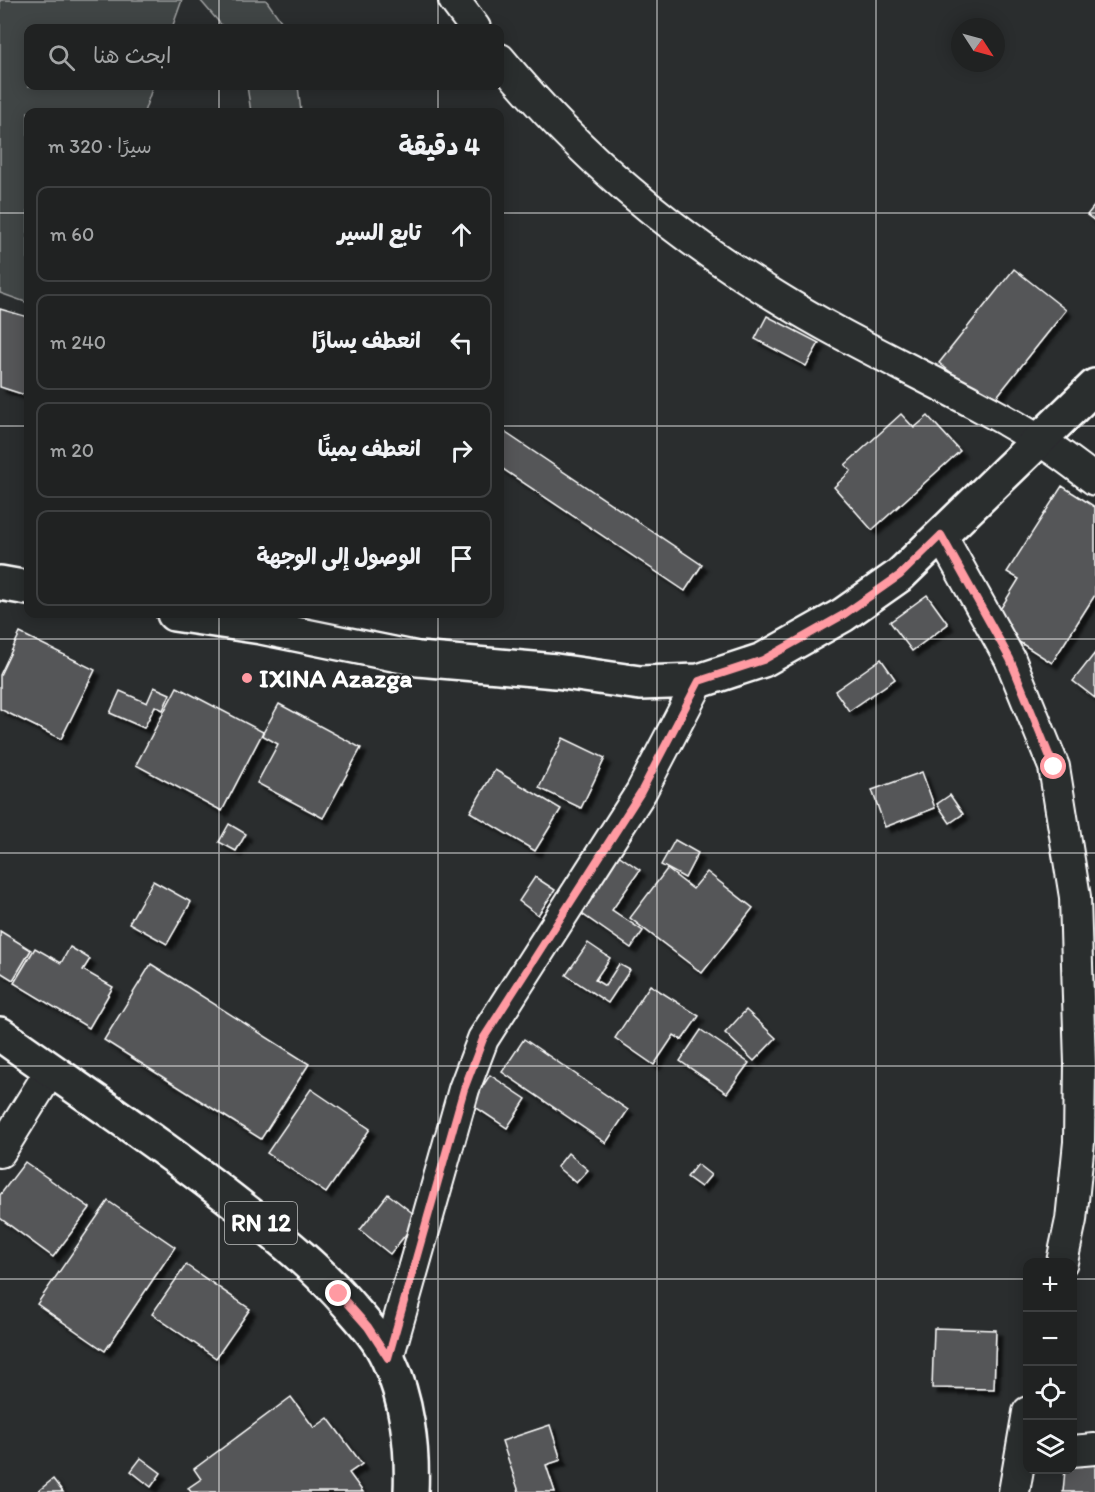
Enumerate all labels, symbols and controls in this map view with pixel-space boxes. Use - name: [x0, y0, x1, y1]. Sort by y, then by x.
- north arrow: [951, 18, 1005, 72]
- search box: [24, 24, 504, 90]
- icon: search: [45, 41, 78, 74]
- text: ابحث هنا: [93, 42, 172, 69]
- text: 4 دقيقة: [399, 130, 480, 162]
- text: سيرًا · 320 m: [48, 134, 152, 158]
- icon: ahead: [445, 218, 478, 251]
- text: تابع السير: [338, 219, 421, 246]
- text: 60 m: [50, 222, 94, 246]
- icon: left: [445, 326, 478, 359]
- text: انعطف يسارًا: [312, 327, 421, 354]
- text: 240 m: [50, 330, 106, 354]
- icon: right: [445, 434, 478, 467]
- text: انعطف يمينًا: [318, 435, 421, 462]
- text: 20 m: [50, 438, 94, 462]
- icon: arrive: [445, 542, 478, 575]
- text: الوصول إلى الوجهة: [256, 543, 421, 570]
- place label: IXINA Azazga: [259, 662, 413, 694]
- marker: IXINA Azazga: [240, 671, 254, 685]
- route start: [1040, 753, 1066, 779]
- road number: RN 12: [225, 1202, 297, 1244]
- map controls: [1023, 1258, 1077, 1474]
- button: +: [1023, 1258, 1077, 1312]
- route end: [325, 1280, 351, 1306]
- button: −: [1023, 1312, 1077, 1366]
- button: locate: [1023, 1366, 1077, 1420]
- button: layers: [1023, 1420, 1077, 1474]

